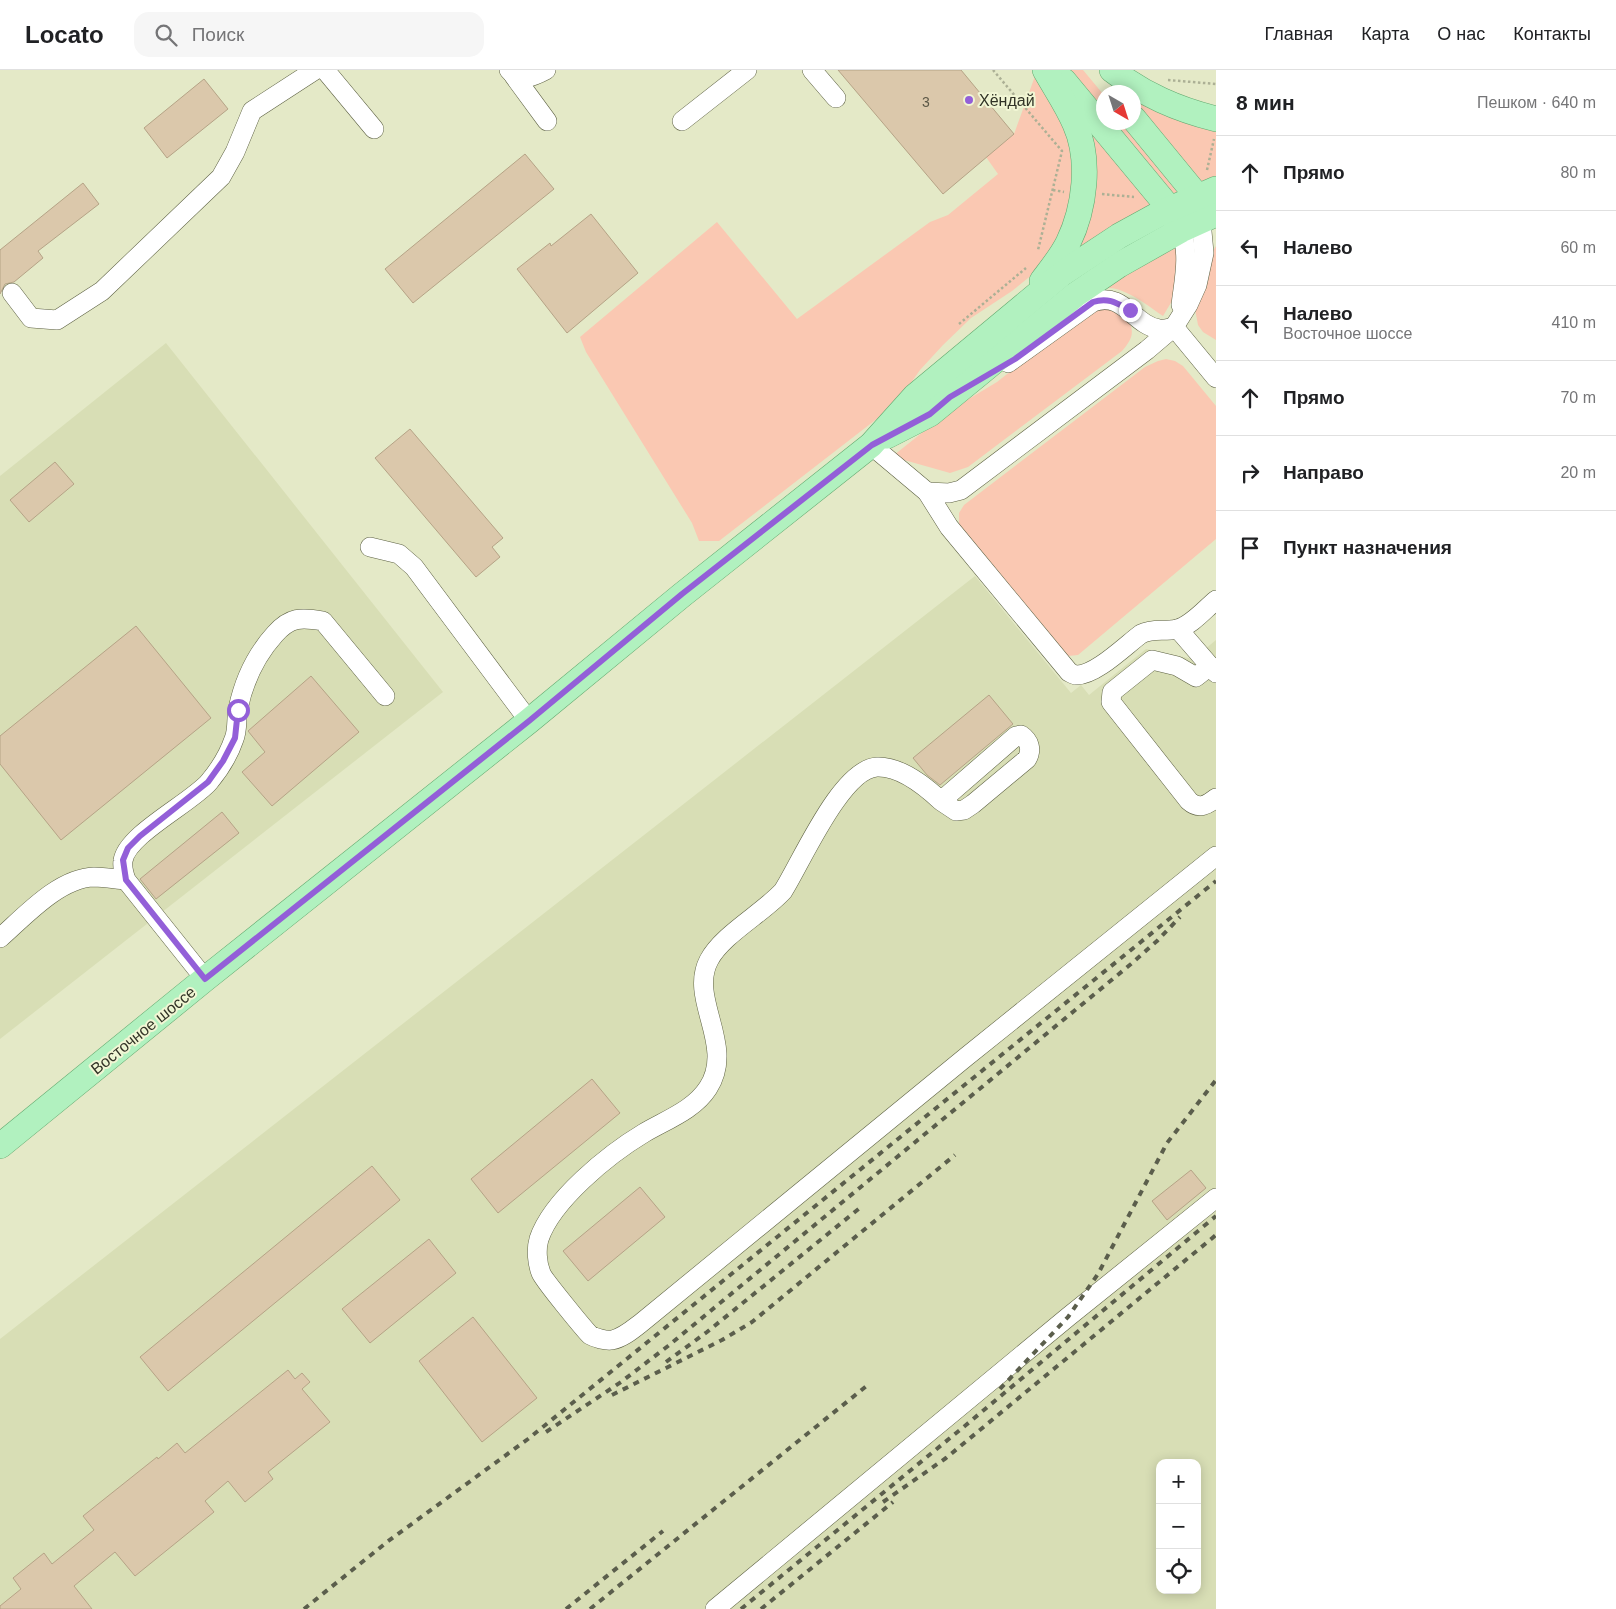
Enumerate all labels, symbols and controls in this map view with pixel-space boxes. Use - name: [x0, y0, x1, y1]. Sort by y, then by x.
- search box: [134, 12, 484, 57]
- text: Locato: [25, 21, 104, 48]
- icon: search: [152, 21, 180, 49]
- text: Поиск: [192, 24, 244, 45]
- text: Главная: [1265, 24, 1333, 44]
- text: Карта: [1361, 24, 1409, 44]
- text: О нас: [1437, 24, 1485, 44]
- text: Контакты: [1513, 24, 1591, 44]
- north arrow: [1096, 85, 1141, 130]
- text: 8 мин: [1236, 91, 1295, 114]
- place label: Хёндай: [979, 92, 1035, 109]
- house number: 3: [922, 94, 930, 110]
- marker: Хёндай: [963, 94, 975, 106]
- text: Пешком · 640 m: [1477, 94, 1596, 111]
- icon: ahead: [1236, 159, 1264, 187]
- text: Прямо: [1283, 162, 1345, 183]
- text: 80 m: [1560, 164, 1596, 181]
- icon: left: [1236, 234, 1264, 262]
- text: Налево: [1283, 237, 1353, 258]
- text: 60 m: [1560, 239, 1596, 256]
- route end: [1119, 299, 1142, 322]
- text: Налево: [1283, 303, 1353, 324]
- icon: left: [1236, 309, 1264, 337]
- text: 410 m: [1552, 314, 1596, 331]
- text: Восточное шоссе: [1283, 325, 1412, 342]
- icon: ahead: [1236, 384, 1264, 412]
- text: Прямо: [1283, 387, 1345, 408]
- text: 70 m: [1560, 389, 1596, 406]
- icon: right: [1236, 459, 1264, 487]
- text: Направо: [1283, 462, 1364, 483]
- text: 20 m: [1560, 464, 1596, 481]
- icon: arrive: [1236, 534, 1264, 562]
- text: Пункт назначения: [1283, 537, 1452, 558]
- route start: [227, 699, 250, 722]
- street label: Восточное шоссе: [88, 983, 199, 1078]
- map controls: [1156, 1459, 1201, 1594]
- button: +: [1156, 1459, 1201, 1504]
- button: −: [1156, 1504, 1201, 1549]
- button: locate: [1156, 1549, 1201, 1594]

